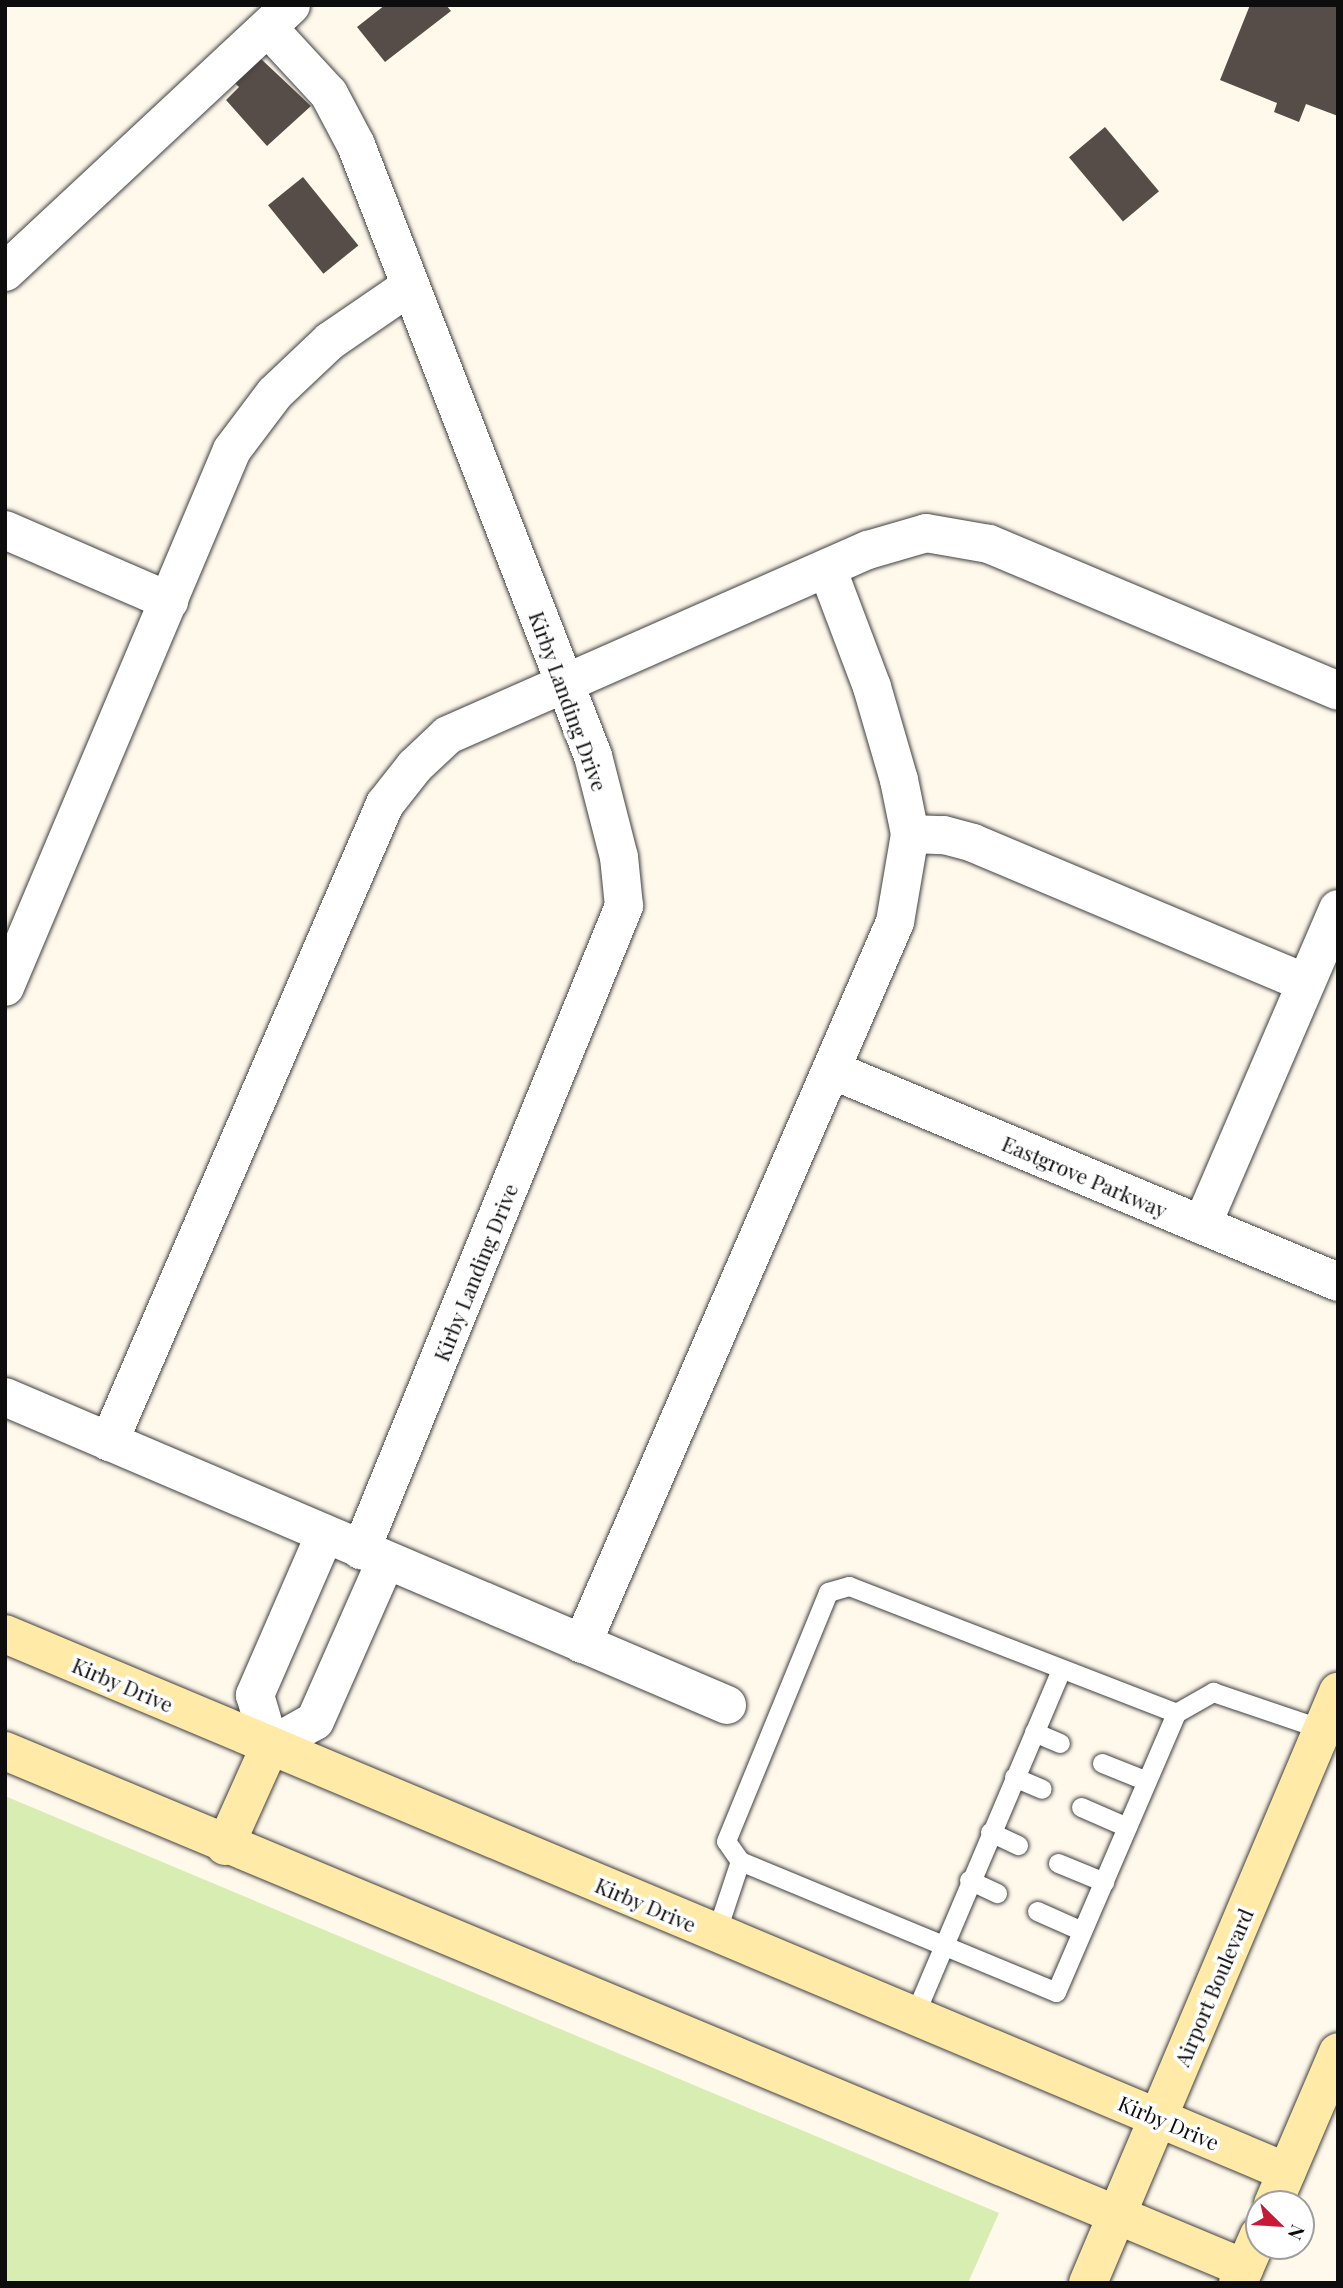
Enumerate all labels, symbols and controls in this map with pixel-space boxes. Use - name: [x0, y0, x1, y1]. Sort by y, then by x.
- street label: Kirby Landing Drive: [525, 607, 613, 795]
- street label: Eastgrove Parkway: [999, 1130, 1171, 1222]
- street label: Kirby Landing Drive: [428, 1179, 522, 1365]
- street label: Kirby Drive: [69, 1651, 177, 1717]
- street label: Kirby Drive: [592, 1871, 700, 1937]
- street label: Airport Boulevard: [1168, 1904, 1258, 2070]
- street label: Kirby Drive: [1115, 2089, 1223, 2155]
- north arrow: [1245, 2190, 1315, 2260]
- text: N: [1283, 2221, 1312, 2244]

